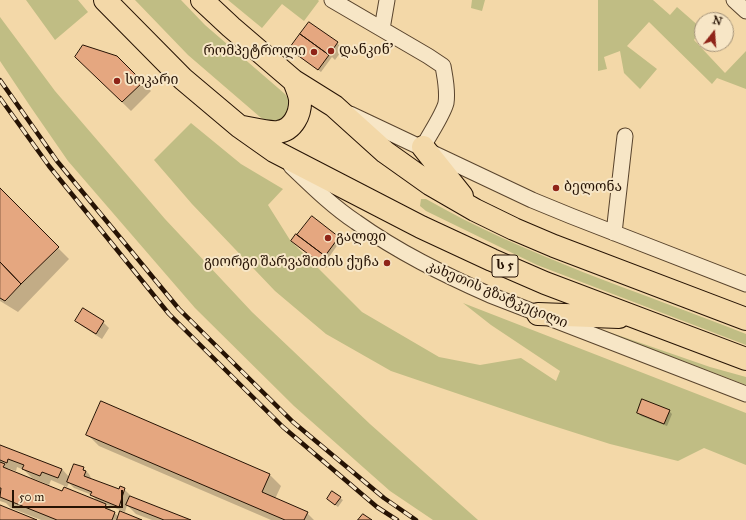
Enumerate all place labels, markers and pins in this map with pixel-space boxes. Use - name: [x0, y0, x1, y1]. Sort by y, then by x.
- place label: დანკინ': [339, 43, 393, 59]
- place label: რომპეტროლი: [203, 44, 306, 60]
- marker: დანკინ': [326, 46, 336, 56]
- marker: რომპეტროლი: [309, 47, 319, 57]
- place label: სოკარი: [125, 73, 178, 89]
- marker: სოკარი: [112, 76, 122, 86]
- place label: ბელონა: [564, 180, 622, 196]
- marker: ბელონა: [551, 183, 561, 193]
- place label: გალფი: [336, 230, 386, 246]
- marker: გალფი: [323, 233, 333, 243]
- place label: გიორგი შარვაშიძის ქუჩა: [204, 255, 379, 271]
- marker: გიორგი შარვაშიძის ქუჩა: [382, 258, 392, 268]

